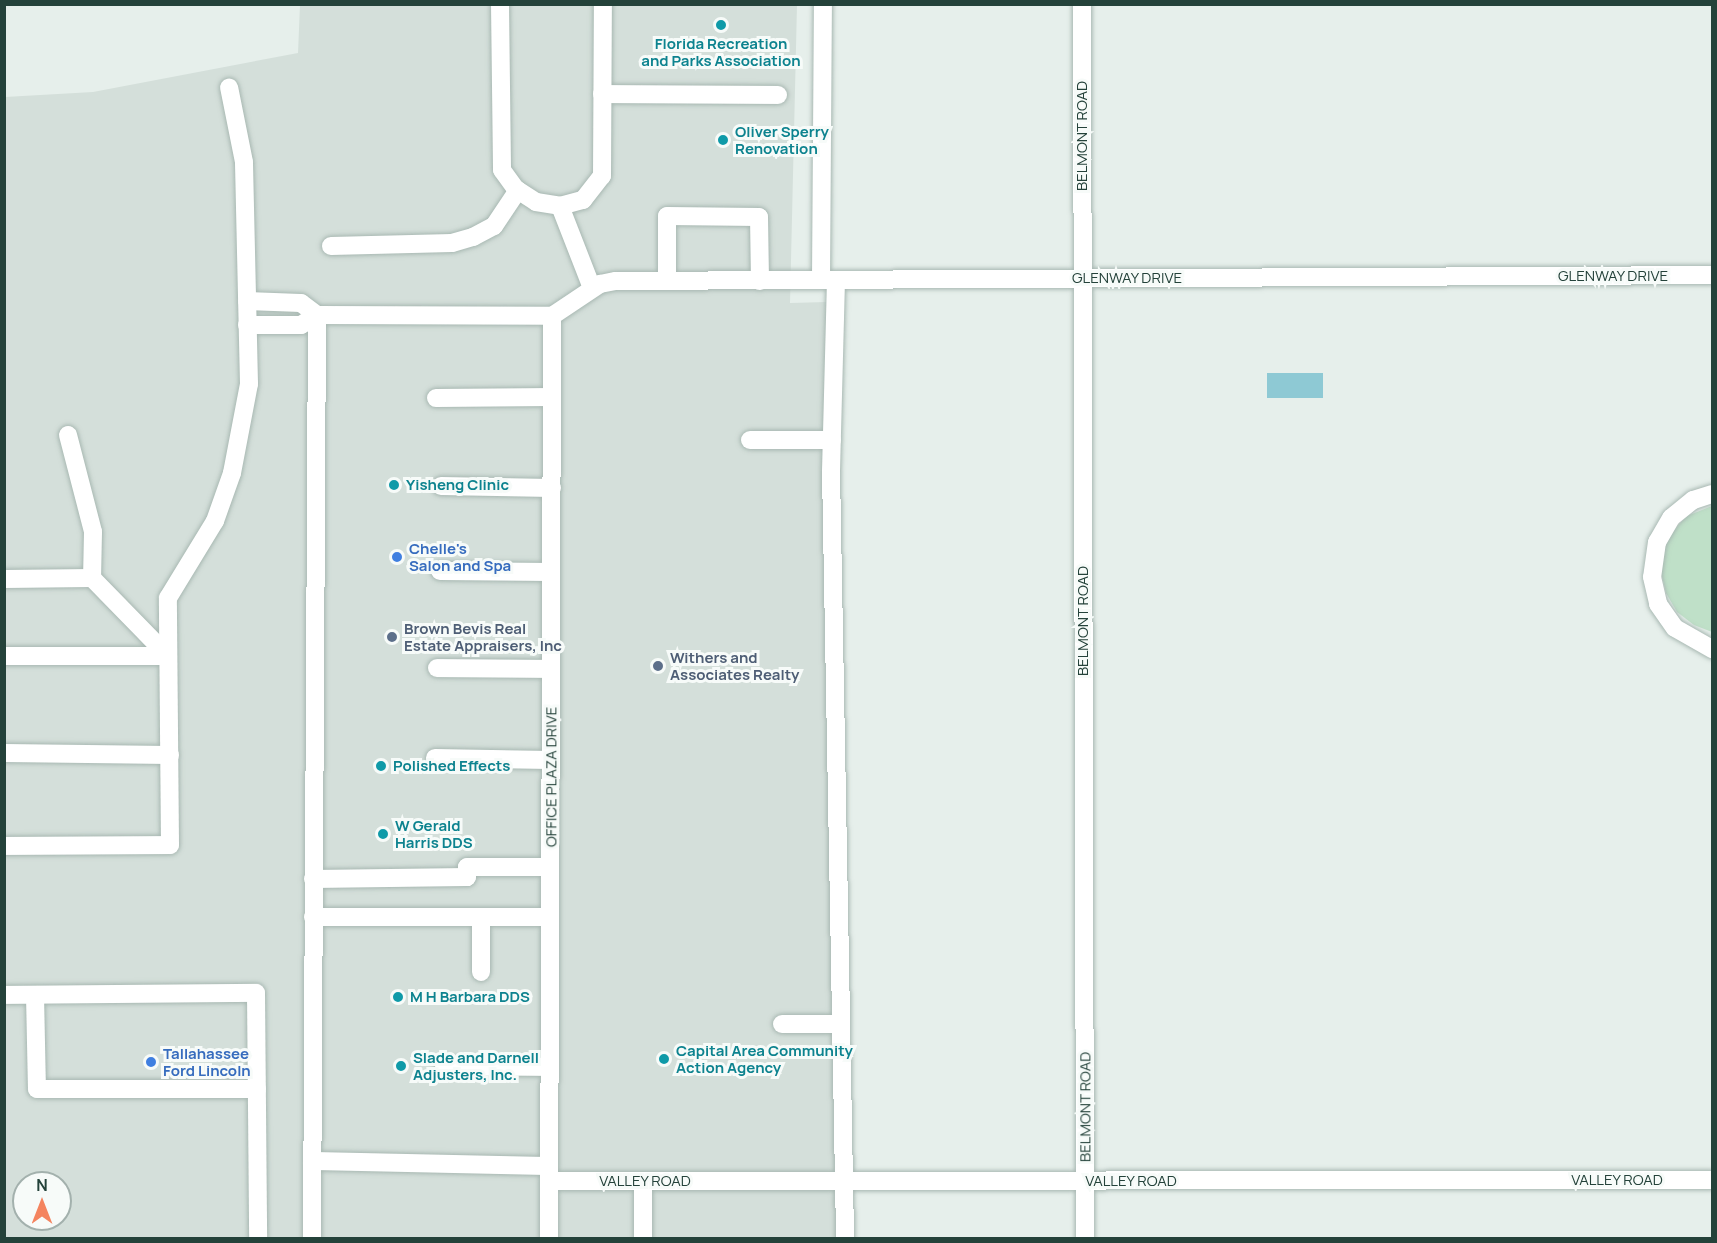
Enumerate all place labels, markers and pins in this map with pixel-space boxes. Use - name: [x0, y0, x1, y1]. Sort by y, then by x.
- marker: Florida Recreation and Parks Association: [714, 18, 728, 32]
- place label: Florida Recreation and Parks Association: [641, 34, 801, 69]
- place label: Oliver Sperry Renovation: [735, 122, 829, 157]
- marker: Oliver Sperry Renovation: [716, 133, 730, 147]
- place label: Yisheng Clinic: [406, 476, 509, 494]
- marker: Yisheng Clinic: [387, 478, 401, 492]
- place label: Chelle's Salon and Spa: [409, 539, 511, 574]
- marker: Chelle's Salon and Spa: [390, 550, 404, 564]
- place label: Brown Bevis Real Estate Appraisers, Inc: [404, 619, 562, 654]
- marker: Brown Bevis Real Estate Appraisers, Inc: [385, 630, 399, 644]
- place label: Withers and Associates Realty: [670, 648, 799, 683]
- marker: Withers and Associates Realty: [651, 659, 665, 673]
- place label: Polished Effects: [393, 757, 510, 775]
- marker: Polished Effects: [374, 759, 388, 773]
- place label: W Gerald Harris DDS: [395, 816, 473, 851]
- marker: W Gerald Harris DDS: [376, 827, 390, 841]
- place label: M H Barbara DDS: [410, 988, 530, 1006]
- marker: M H Barbara DDS: [391, 990, 405, 1004]
- place label: Capital Area Community Action Agency: [676, 1041, 853, 1076]
- place label: Tallahassee Ford Lincoln: [163, 1044, 251, 1079]
- place label: Slade and Darnell Adjusters, Inc.: [413, 1048, 539, 1083]
- marker: Capital Area Community Action Agency: [657, 1052, 671, 1066]
- marker: Tallahassee Ford Lincoln: [144, 1055, 158, 1069]
- marker: Slade and Darnell Adjusters, Inc.: [394, 1059, 408, 1073]

